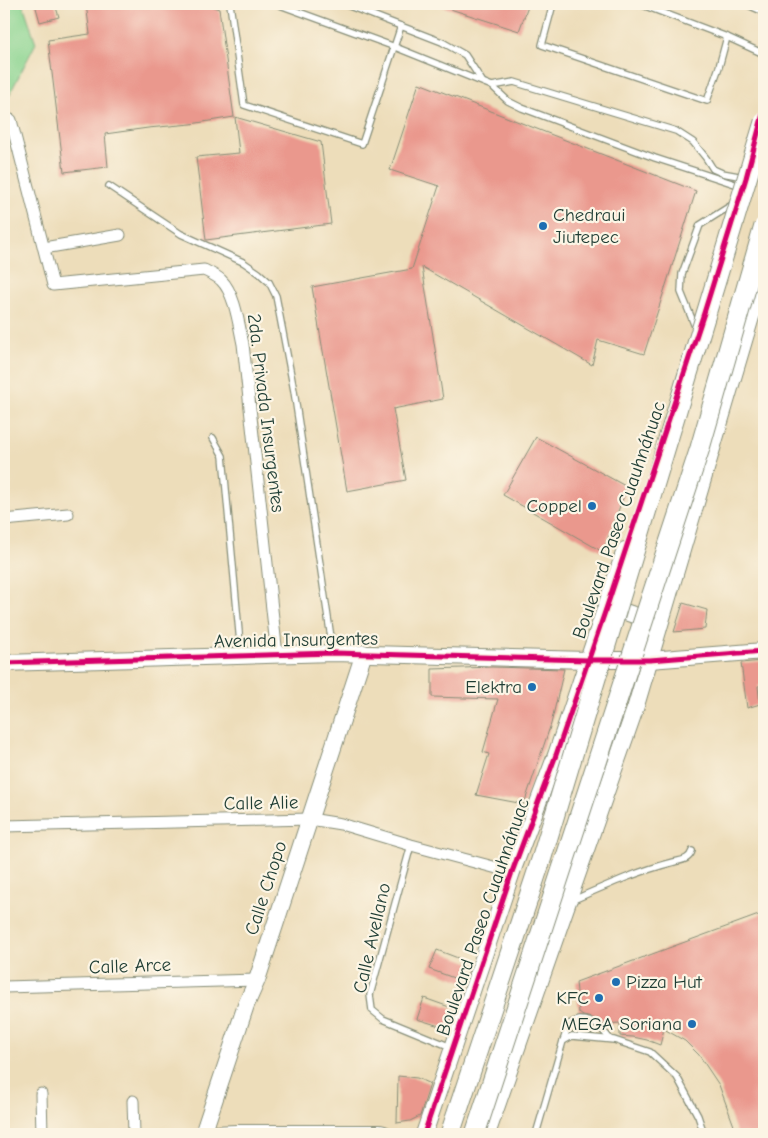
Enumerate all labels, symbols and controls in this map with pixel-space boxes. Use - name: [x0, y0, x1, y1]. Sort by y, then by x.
- place label: Chedraui Jiutepec: [553, 204, 625, 248]
- marker: Chedraui Jiutepec: [537, 220, 549, 232]
- street label: 2da. Privada Insurgentes: [243, 312, 289, 514]
- street label: Boulevard Paseo Cuauhnáhuac: [568, 398, 670, 642]
- place label: Coppel: [526, 495, 582, 517]
- marker: Coppel: [586, 500, 598, 512]
- street label: Avenida Insurgentes: [214, 628, 378, 652]
- place label: Elektra: [465, 676, 522, 698]
- marker: Elektra: [526, 681, 538, 693]
- street label: Calle Alie: [223, 791, 299, 815]
- street label: Boulevard Paseo Cuauhnáhuac: [432, 795, 534, 1039]
- street label: Calle Chopo: [240, 838, 292, 938]
- street label: Calle Avellano: [349, 881, 395, 995]
- street label: Calle Arce: [88, 954, 172, 978]
- place label: Pizza Hut: [626, 971, 703, 993]
- marker: Pizza Hut: [610, 976, 622, 988]
- place label: KFC: [556, 987, 589, 1009]
- marker: KFC: [593, 992, 605, 1004]
- place label: MEGA Soriana: [561, 1013, 682, 1035]
- marker: MEGA Soriana: [686, 1018, 698, 1030]

